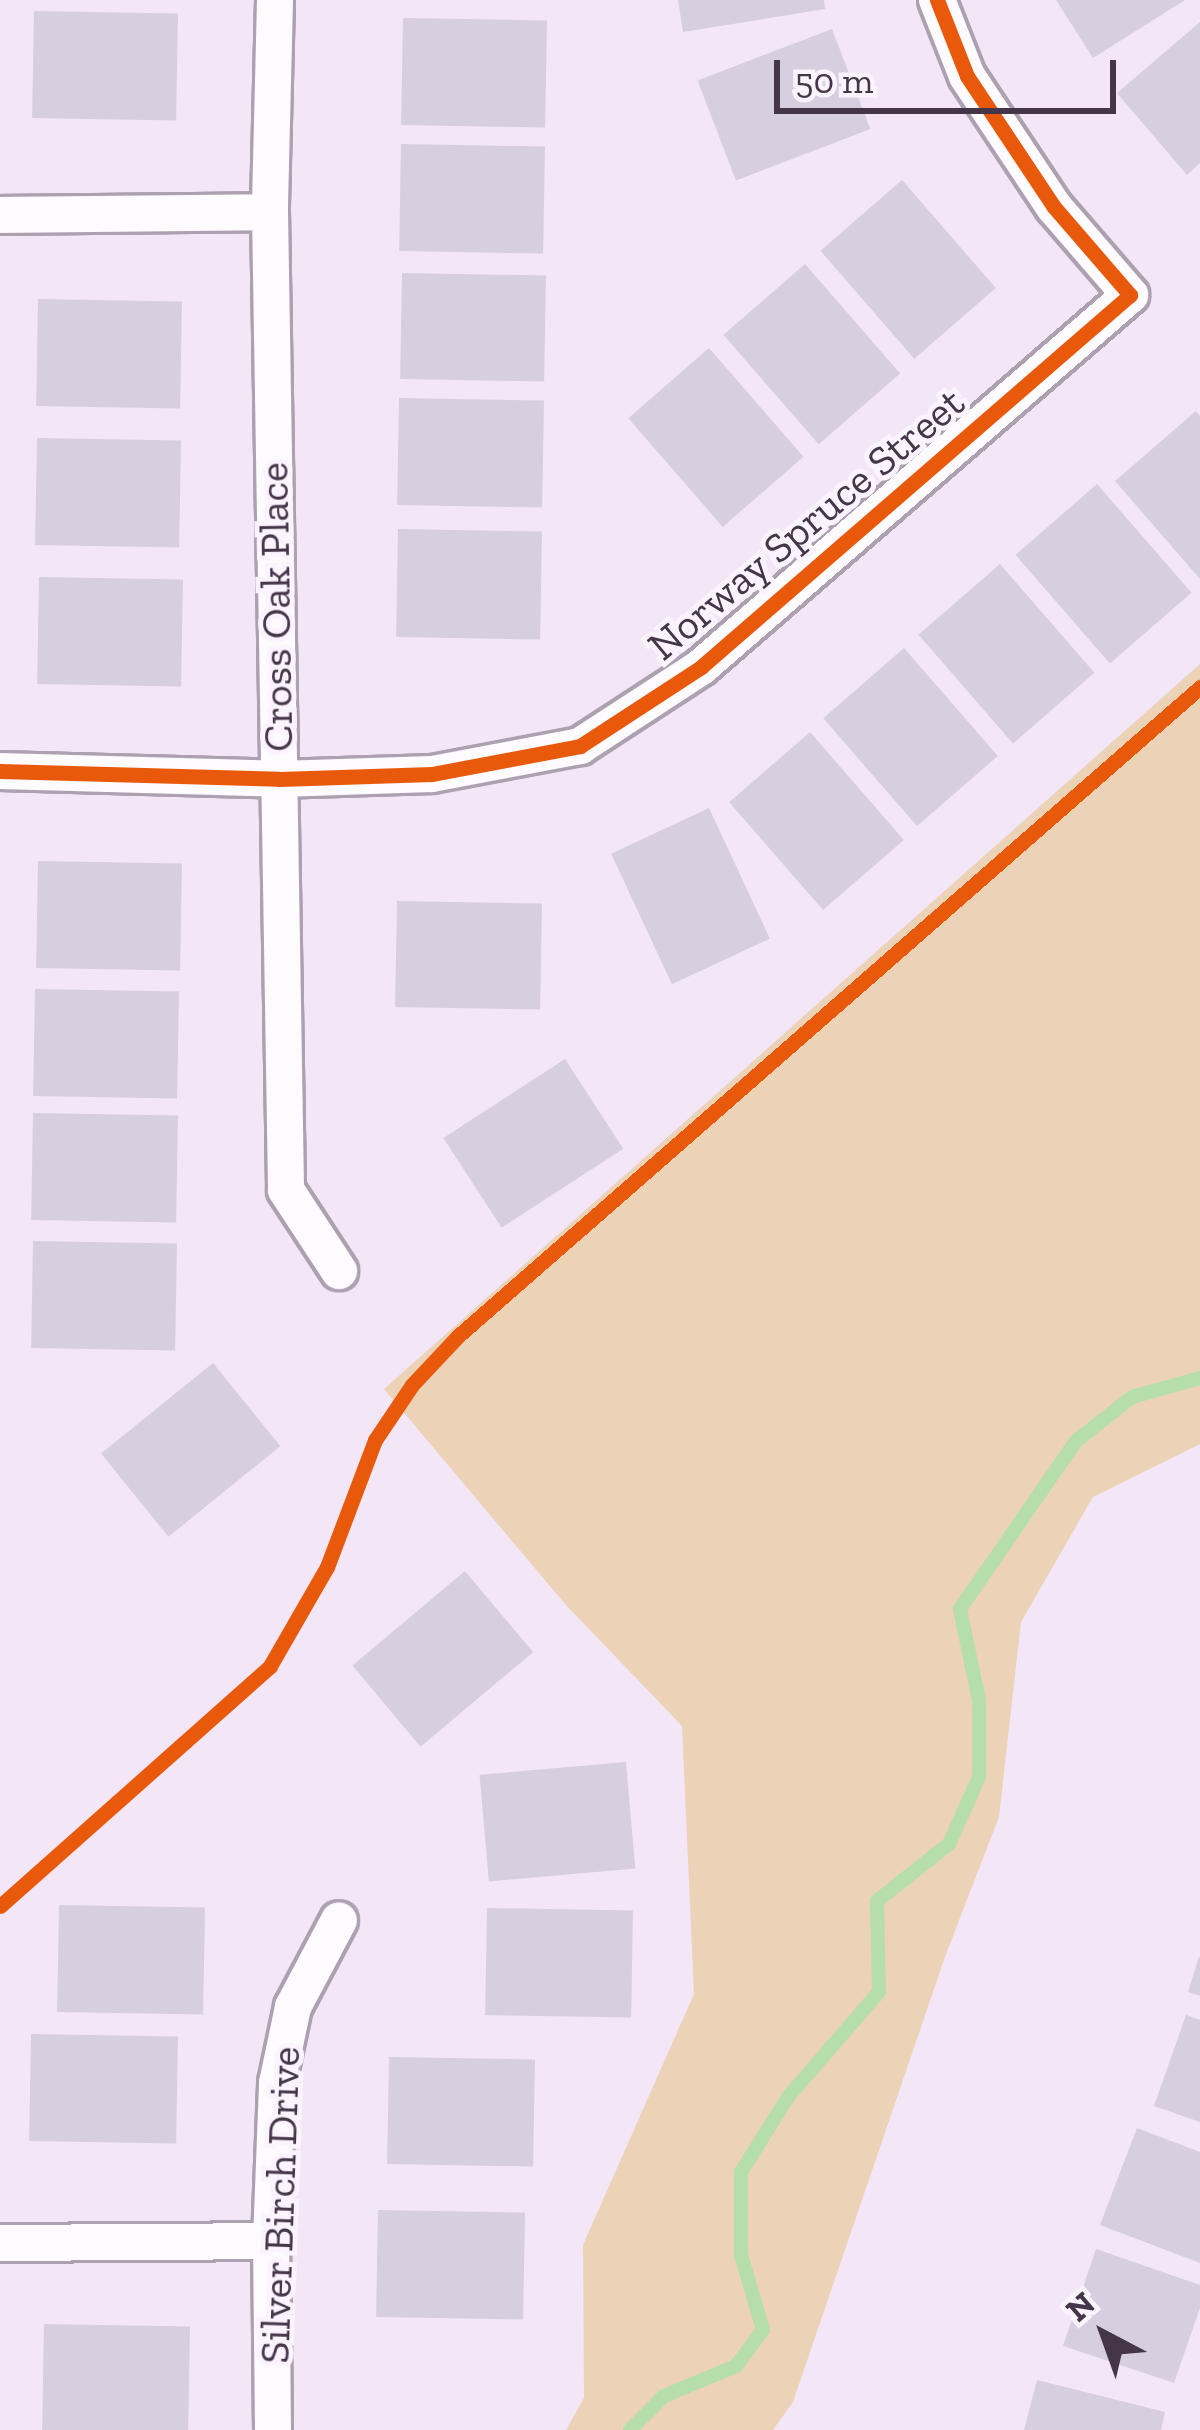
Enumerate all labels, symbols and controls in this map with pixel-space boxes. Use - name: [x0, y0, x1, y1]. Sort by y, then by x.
- scale bar: [780, 36, 1122, 110]
- text: 50 m: [795, 59, 873, 102]
- street label: Norway Spruce Street: [637, 377, 975, 671]
- street label: Cross Oak Place: [248, 462, 304, 752]
- street label: Silver Birch Drive: [249, 2045, 311, 2365]
- north arrow: [1044, 2274, 1164, 2394]
- text: N: [1058, 2284, 1102, 2329]

